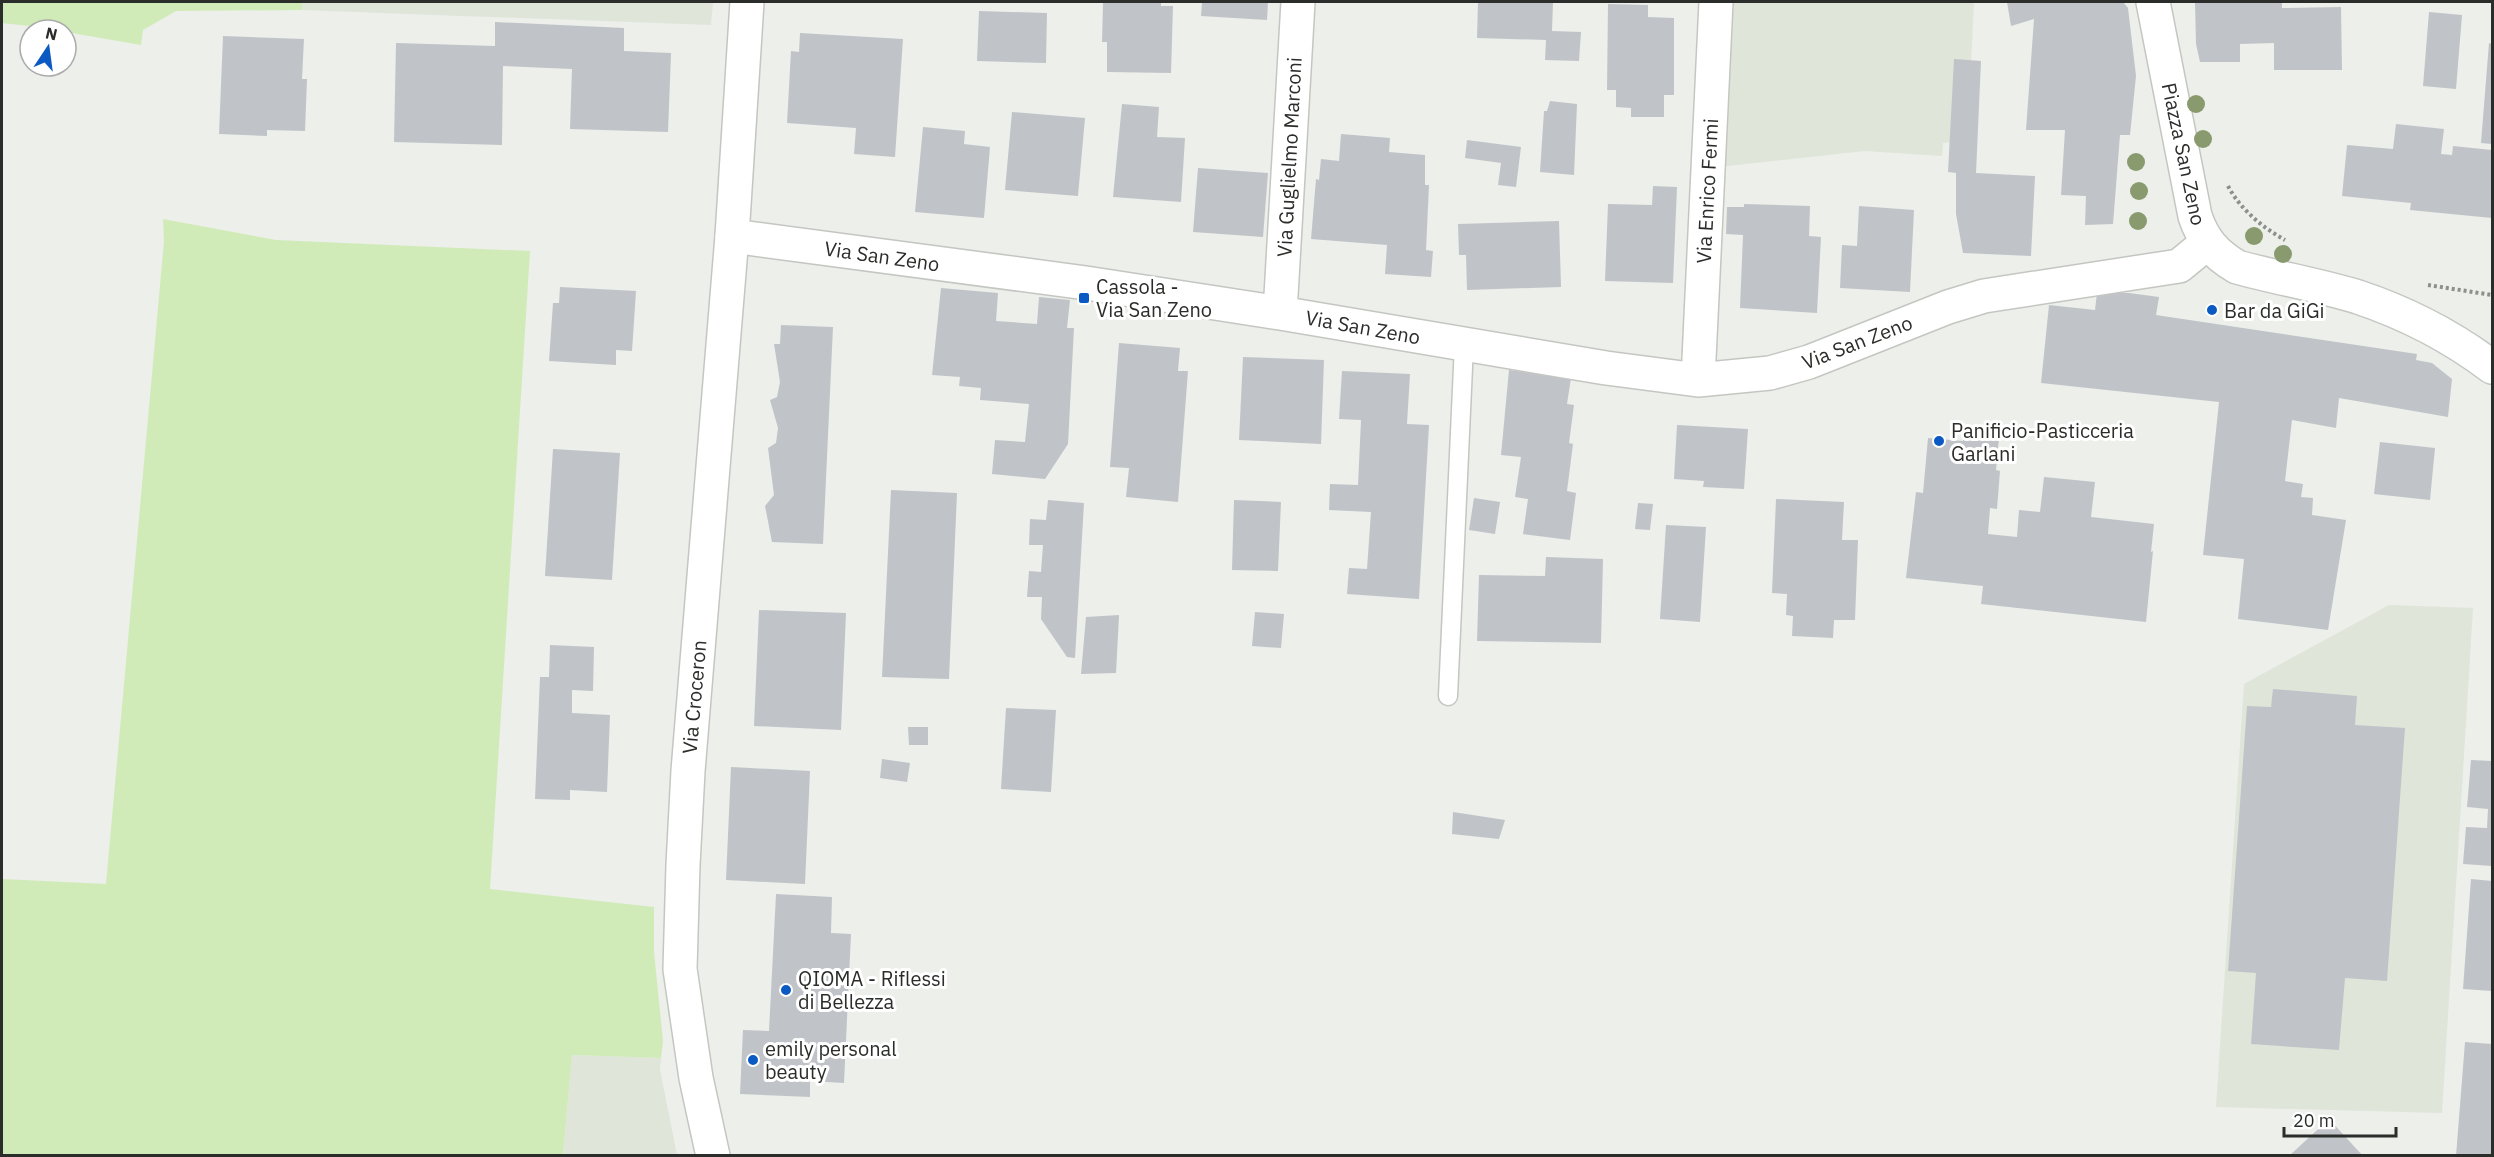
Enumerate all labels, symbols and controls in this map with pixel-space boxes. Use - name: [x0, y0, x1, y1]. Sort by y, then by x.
- north arrow: [18, 18, 78, 78]
- text: N: [43, 22, 59, 44]
- street label: Via Guglielmo Marconi: [1270, 56, 1308, 258]
- street label: Piazza San Zeno: [2156, 80, 2212, 228]
- street label: Via Enrico Fermi: [1690, 118, 1724, 264]
- street label: Via San Zeno: [823, 235, 941, 277]
- place label: Cassola - Via San Zeno: [1096, 273, 1212, 323]
- marker: Cassola - Via San Zeno: [1077, 291, 1091, 305]
- place label: Bar da GiGi: [2224, 297, 2325, 324]
- marker: Bar da GiGi: [2205, 303, 2219, 317]
- street label: Via San Zeno: [1304, 304, 1422, 350]
- street label: Via San Zeno: [1798, 309, 1916, 375]
- place label: Panificio-Pasticceria Garlani: [1951, 417, 2134, 467]
- marker: Panificio-Pasticceria Garlani: [1932, 434, 1946, 448]
- street label: Via Croceron: [676, 639, 712, 755]
- place label: QIOMA - Riflessi di Bellezza: [798, 965, 946, 1015]
- marker: QIOMA - Riflessi di Bellezza: [779, 983, 793, 997]
- place label: emily personal beauty: [765, 1035, 897, 1085]
- marker: emily personal beauty: [746, 1053, 760, 1067]
- scale bar: [2284, 1100, 2396, 1138]
- text: 20 m: [2293, 1109, 2335, 1132]

